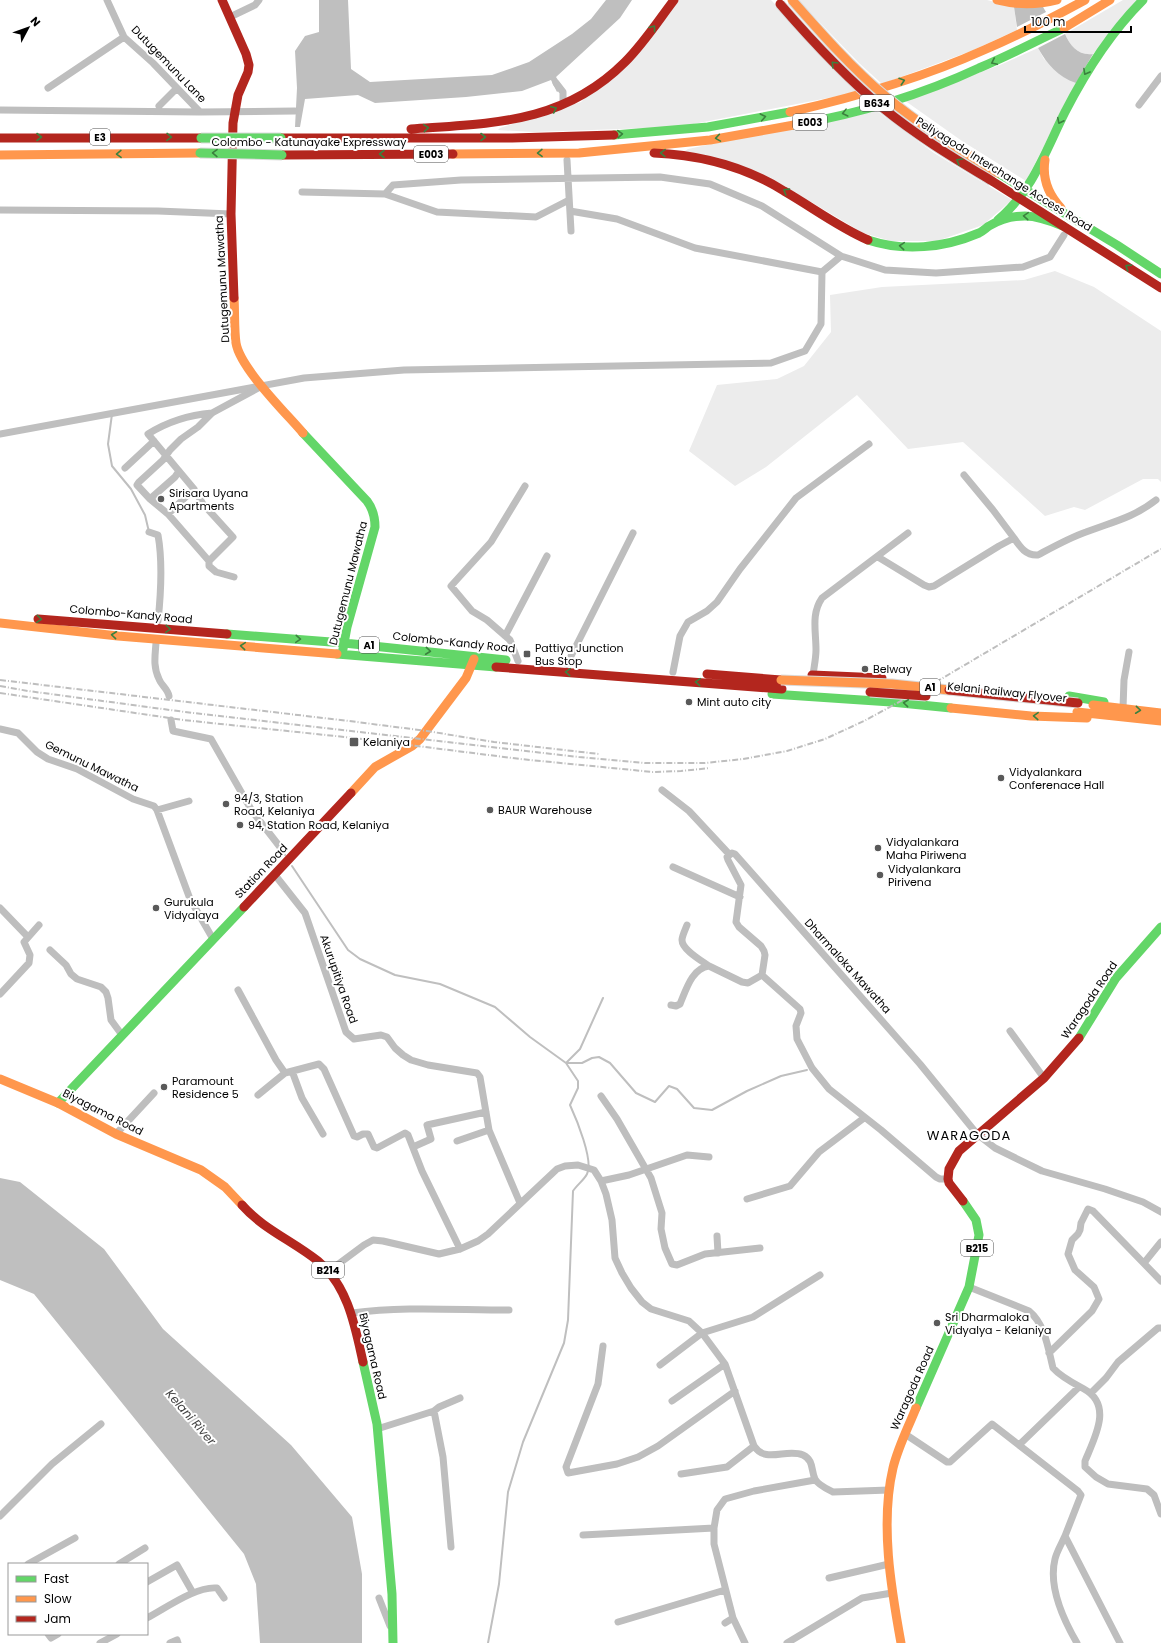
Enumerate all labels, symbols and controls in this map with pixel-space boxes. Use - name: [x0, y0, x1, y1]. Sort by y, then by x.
- north arrow: [8, 8, 48, 48]
- scale bar: [1025, 8, 1131, 34]
- text: N: [27, 13, 44, 30]
- text: 100 m: [1031, 13, 1065, 30]
- street label: Dutugemunu Lane: [128, 22, 210, 106]
- one-way arrow: [648, 25, 655, 32]
- one-way arrow: [991, 57, 998, 65]
- one-way arrow: [831, 61, 839, 69]
- one-way arrow: [1084, 67, 1091, 75]
- one-way arrow: [898, 78, 905, 86]
- road number: B634: [860, 95, 894, 111]
- one-way arrow: [550, 106, 558, 114]
- one-way arrow: [842, 109, 848, 117]
- street label: Peliyagoda Interchange Access Road: [913, 113, 1095, 235]
- one-way arrow: [760, 114, 766, 122]
- road number: E003: [793, 114, 827, 130]
- one-way arrow: [1057, 116, 1065, 124]
- one-way arrow: [423, 124, 430, 133]
- road number: E3: [90, 129, 110, 145]
- one-way arrow: [617, 130, 623, 139]
- one-way arrow: [36, 133, 42, 141]
- one-way arrow: [166, 133, 172, 142]
- one-way arrow: [480, 133, 486, 141]
- street label: Colombo - Katunayake Expressway: [211, 134, 407, 150]
- one-way arrow: [714, 134, 721, 142]
- road number: E003: [414, 146, 448, 162]
- one-way arrow: [212, 149, 218, 158]
- one-way arrow: [537, 149, 543, 158]
- one-way arrow: [660, 149, 666, 158]
- one-way arrow: [116, 150, 122, 158]
- one-way arrow: [379, 150, 385, 158]
- one-way arrow: [956, 158, 963, 165]
- one-way arrow: [783, 189, 790, 196]
- one-way arrow: [1022, 212, 1029, 221]
- street label: Dutugemunu Mawatha: [211, 215, 233, 343]
- one-way arrow: [899, 242, 905, 251]
- one-way arrow: [1126, 265, 1133, 272]
- place label: Sirisara Uyana Apartments: [169, 485, 248, 514]
- marker: Sirisara Uyana Apartments: [156, 494, 166, 504]
- street label: Dutugemunu Mawatha: [325, 519, 371, 647]
- street label: Colombo-Kandy Road: [69, 601, 193, 627]
- one-way arrow: [36, 614, 42, 623]
- one-way arrow: [165, 625, 171, 634]
- street label: Colombo-Kandy Road: [392, 628, 516, 656]
- one-way arrow: [111, 631, 117, 640]
- one-way arrow: [295, 634, 301, 643]
- road number: A1: [359, 637, 379, 653]
- place label: Pattiya Junction Bus Stop: [535, 640, 623, 669]
- one-way arrow: [240, 642, 246, 651]
- one-way arrow: [425, 646, 431, 655]
- marker: Pattiya Junction Bus Stop: [522, 649, 532, 659]
- place label: Belway: [873, 661, 913, 677]
- marker: Belway: [860, 664, 870, 674]
- one-way arrow: [565, 668, 571, 677]
- one-way arrow: [695, 678, 701, 687]
- street label: Kelani Railway Flyover: [947, 678, 1067, 706]
- road number: A1: [920, 679, 940, 695]
- place label: Mint auto city: [697, 694, 772, 710]
- marker: Mint auto city: [684, 697, 694, 707]
- one-way arrow: [903, 699, 909, 708]
- one-way arrow: [1135, 705, 1141, 714]
- one-way arrow: [1033, 712, 1039, 720]
- place label: Kelaniya: [363, 734, 410, 750]
- street label: Gemunu Mawatha: [42, 736, 142, 796]
- marker: Kelaniya: [348, 736, 360, 748]
- place label: Vidyalankara Conferenace Hall: [1009, 764, 1104, 793]
- marker: Vidyalankara Conferenace Hall: [996, 773, 1006, 783]
- place label: 94/3, Station Road, Kelaniya: [234, 790, 315, 819]
- marker: 94/3, Station Road, Kelaniya: [221, 799, 231, 809]
- place label: BAUR Warehouse: [498, 802, 592, 818]
- marker: BAUR Warehouse: [485, 805, 495, 815]
- place label: 94, Station Road, Kelaniya: [248, 817, 389, 833]
- marker: 94, Station Road, Kelaniya: [235, 820, 245, 830]
- place label: Vidyalankara Maha Piriwena: [886, 834, 967, 863]
- street label: Station Road: [231, 840, 291, 902]
- marker: Vidyalankara Maha Piriwena: [873, 843, 883, 853]
- place label: Vidyalankara Pirivena: [888, 861, 961, 890]
- marker: Vidyalankara Pirivena: [875, 870, 885, 880]
- place label: Gurukula Vidyalaya: [164, 894, 219, 923]
- marker: Gurukula Vidyalaya: [151, 903, 161, 913]
- street label: Dharmaloka Mawatha: [801, 915, 895, 1017]
- street label: Akurupitiya Road: [316, 932, 362, 1026]
- street label: Waragoda Road: [1057, 958, 1121, 1042]
- place label: Paramount Residence 5: [172, 1073, 239, 1102]
- marker: Paramount Residence 5: [159, 1082, 169, 1092]
- street label: Biyagama Road: [60, 1085, 146, 1139]
- district label: WARAGODA: [927, 1126, 1011, 1145]
- road number: B215: [961, 1240, 993, 1256]
- road number: B214: [312, 1262, 344, 1278]
- place label: Sri Dharmaloka Vidyalya - Kelaniya: [945, 1309, 1051, 1338]
- street label: Biyagama Road: [355, 1311, 391, 1401]
- marker: Sri Dharmaloka Vidyalya - Kelaniya: [932, 1318, 942, 1328]
- street label: Waragoda Road: [886, 1343, 938, 1433]
- water label: Kelani River: [162, 1385, 220, 1449]
- legend: [8, 1563, 148, 1635]
- text: Fast: [44, 1570, 69, 1587]
- text: Slow: [44, 1590, 72, 1607]
- text: Jam: [44, 1610, 71, 1627]

